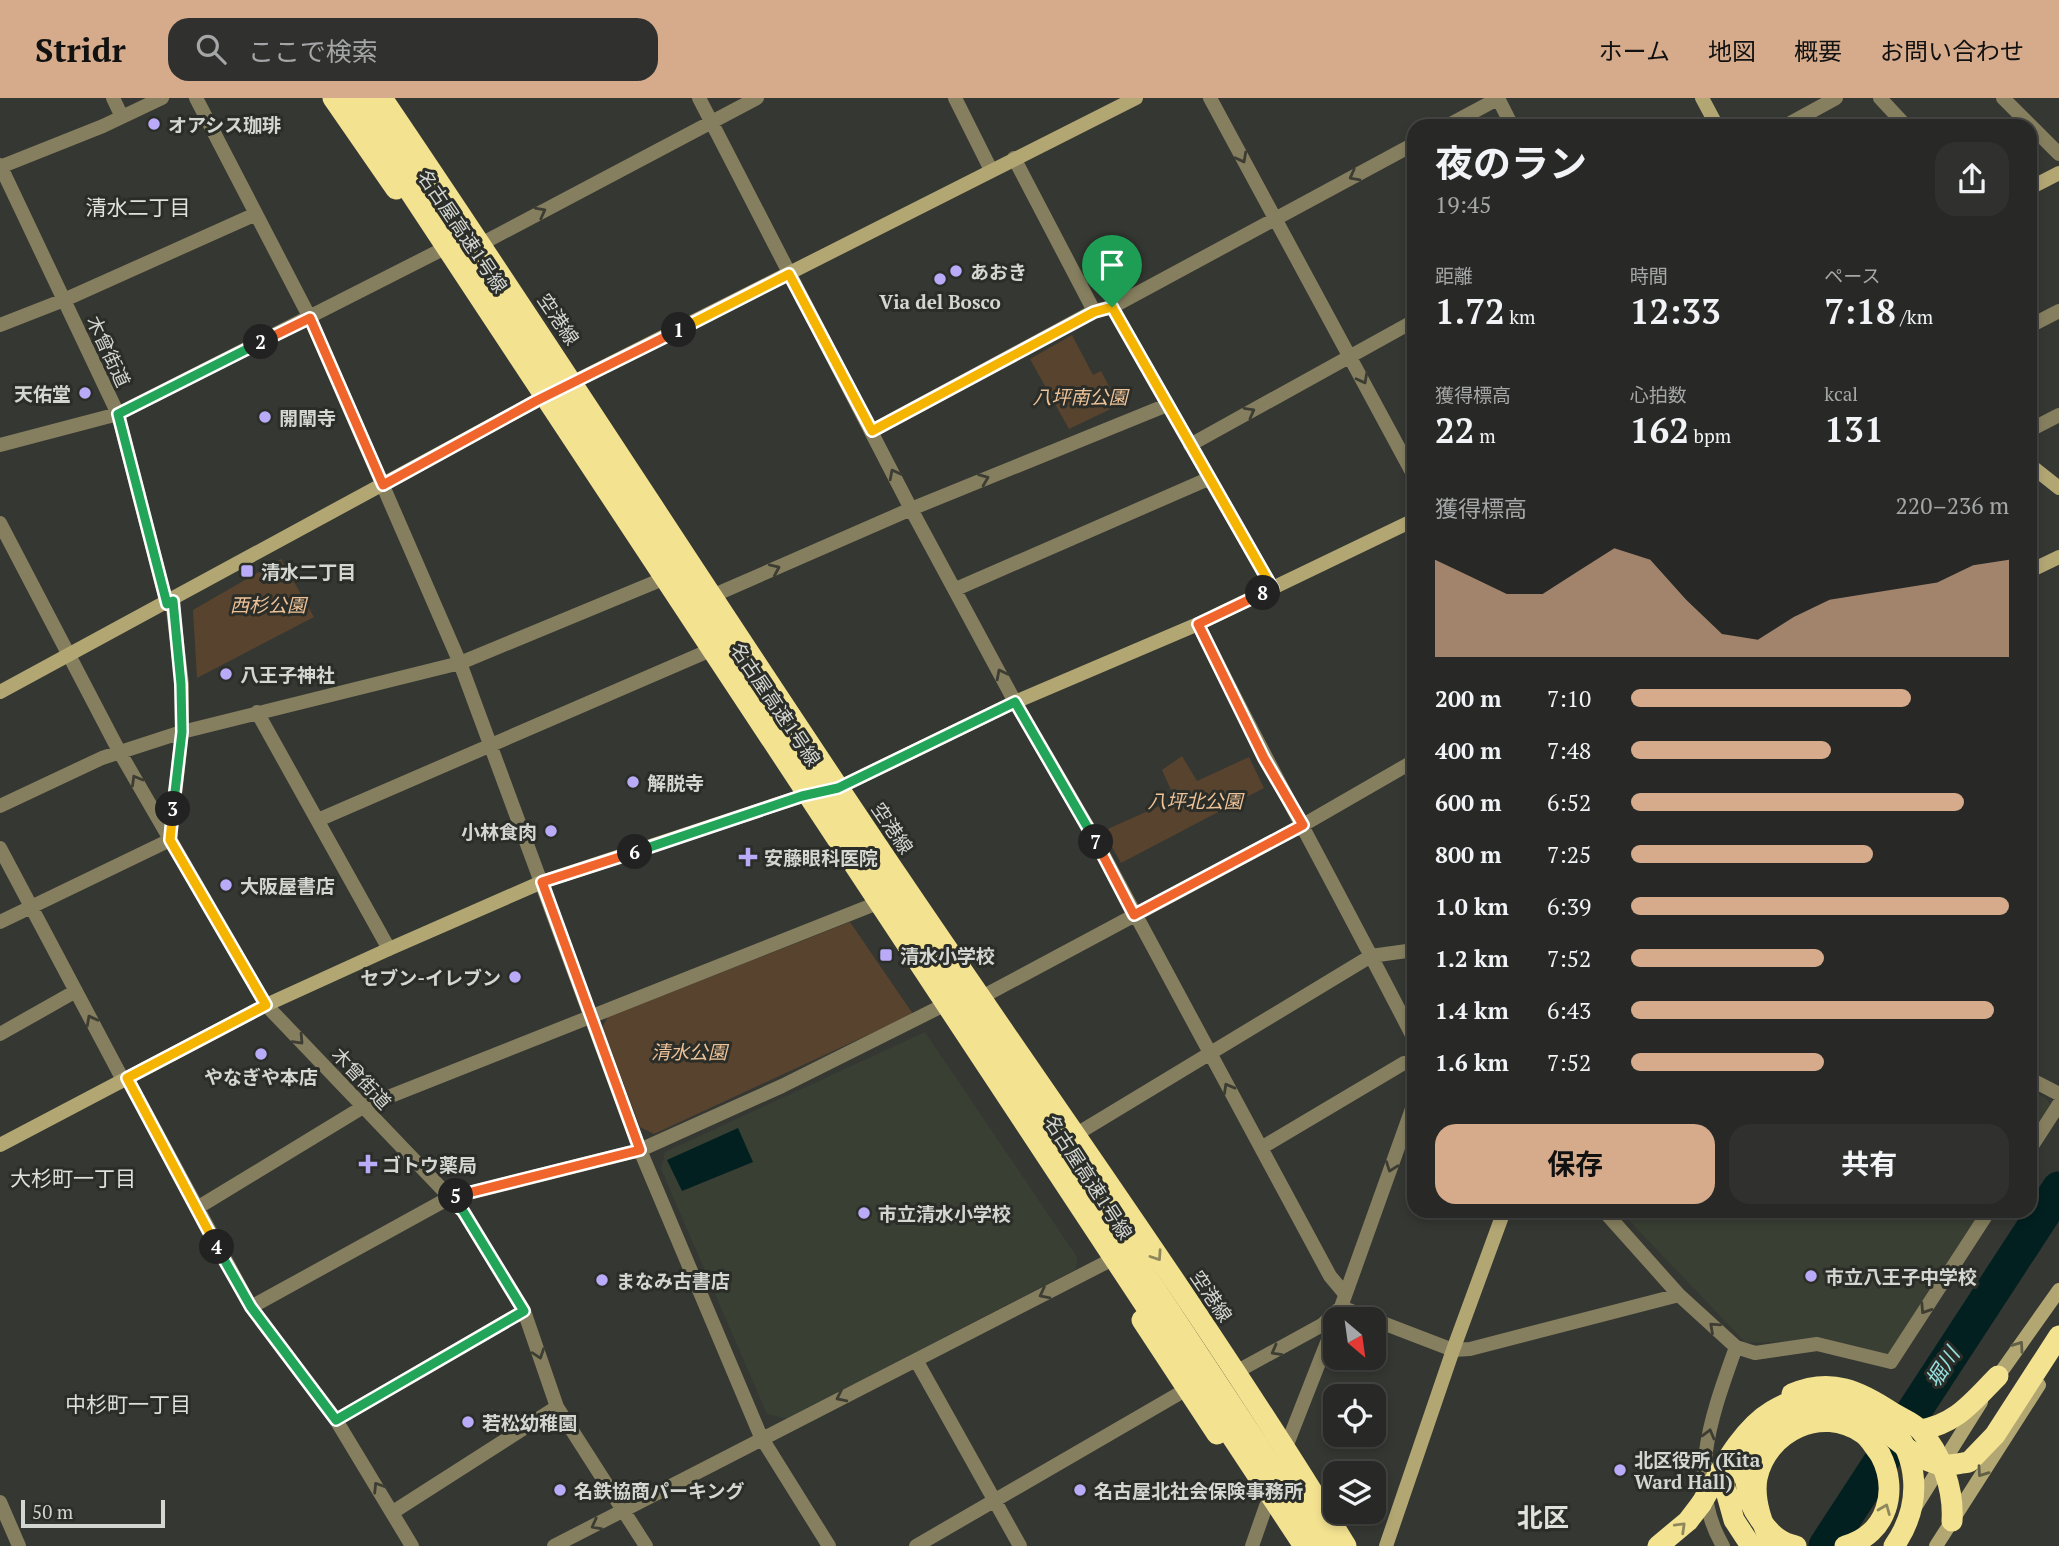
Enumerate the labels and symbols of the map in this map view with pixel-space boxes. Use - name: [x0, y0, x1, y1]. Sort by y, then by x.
- place label: オアシス珈琲: [168, 112, 281, 137]
- marker: オアシス珈琲: [146, 116, 162, 132]
- one-way arrow: [1234, 151, 1247, 163]
- street label: 名古屋高速1号線: [413, 165, 513, 297]
- one-way arrow: [1349, 168, 1361, 181]
- district label: 清水二丁目: [86, 193, 191, 221]
- one-way arrow: [534, 207, 546, 220]
- pin: [1082, 235, 1142, 307]
- place label: あおき: [970, 259, 1027, 284]
- marker: あおき: [948, 263, 964, 279]
- marker: Via del Bosco: [932, 271, 948, 287]
- street label: 空港線: [533, 288, 585, 350]
- place label: Via del Bosco: [879, 289, 1001, 314]
- street label: 木曾街道: [82, 311, 136, 391]
- pin: 1: [662, 313, 696, 348]
- pin: 2: [244, 324, 278, 360]
- one-way arrow: [1354, 372, 1368, 385]
- place label: 天佑堂: [14, 381, 71, 406]
- park label: 八坪南公園: [1032, 384, 1130, 409]
- marker: 天佑堂: [77, 385, 93, 401]
- place label: 開闡寺: [279, 405, 336, 430]
- one-way arrow: [1243, 407, 1255, 420]
- marker: 開闡寺: [257, 409, 273, 425]
- one-way arrow: [888, 469, 902, 481]
- one-way arrow: [977, 474, 989, 488]
- place label: 清水二丁目: [261, 559, 356, 584]
- marker: 清水二丁目: [239, 563, 255, 579]
- one-way arrow: [767, 563, 780, 577]
- pin: 8: [1246, 575, 1280, 610]
- park label: 西杉公園: [230, 592, 309, 617]
- street label: 名古屋高速1号線: [726, 638, 826, 770]
- place label: 八王子神社: [240, 662, 335, 687]
- marker: 八王子神社: [218, 666, 234, 682]
- one-way arrow: [995, 669, 1009, 681]
- place label: 解脱寺: [647, 770, 704, 795]
- marker: 解脱寺: [625, 774, 641, 790]
- one-way arrow: [131, 775, 144, 788]
- park label: 八坪北公園: [1147, 788, 1245, 813]
- pin: 3: [156, 792, 190, 826]
- street label: 空港線: [867, 797, 919, 859]
- place label: 小林食肉: [461, 819, 537, 844]
- marker: 小林食肉: [543, 823, 559, 839]
- pin: 7: [1078, 824, 1114, 860]
- pin: 6: [618, 834, 652, 870]
- place label: 安藤眼科医院: [764, 845, 878, 870]
- marker: 安藤眼科医院: [738, 847, 758, 867]
- place label: 大阪屋書店: [240, 873, 335, 898]
- marker: 大阪屋書店: [218, 877, 234, 893]
- place label: 清水小学校: [900, 943, 995, 968]
- marker: 清水小学校: [878, 947, 894, 963]
- place label: セブン-イレブン: [360, 965, 501, 990]
- marker: セブン-イレブン: [507, 969, 523, 985]
- one-way arrow: [86, 1014, 99, 1027]
- one-way arrow: [291, 1032, 304, 1045]
- park label: 清水公園: [651, 1039, 730, 1064]
- street label: 木曾街道: [327, 1042, 397, 1114]
- marker: やなぎや本店: [253, 1046, 269, 1062]
- place label: やなぎや本店: [204, 1064, 318, 1089]
- one-way arrow: [1223, 1083, 1236, 1096]
- street label: 名古屋高速1号線: [1040, 1110, 1138, 1244]
- place label: ゴトウ薬局: [382, 1152, 477, 1177]
- marker: ゴトウ薬局: [360, 1156, 376, 1172]
- one-way arrow: [1385, 1161, 1399, 1173]
- district label: 大杉町一丁目: [10, 1164, 136, 1192]
- pin: 5: [438, 1178, 474, 1214]
- place label: 市立清水小学校: [878, 1201, 1011, 1226]
- marker: 市立清水小学校: [856, 1205, 872, 1221]
- pin: 4: [200, 1230, 234, 1264]
- one-way arrow: [1149, 1248, 1161, 1261]
- place label: 市立八王子中学校: [1825, 1264, 1977, 1289]
- street label: 空港線: [1186, 1265, 1238, 1327]
- place label: まなみ古書店: [616, 1268, 730, 1293]
- marker: 市立八王子中学校: [1803, 1268, 1819, 1284]
- marker: まなみ古書店: [594, 1272, 610, 1288]
- one-way arrow: [1039, 1286, 1051, 1300]
- one-way arrow: [1921, 1301, 1934, 1314]
- north arrow: [1323, 1307, 1386, 1370]
- one-way arrow: [1709, 1322, 1722, 1335]
- water label: 堀川: [1919, 1340, 1966, 1392]
- one-way arrow: [2011, 1341, 2023, 1354]
- one-way arrow: [1270, 1343, 1283, 1356]
- one-way arrow: [531, 1347, 545, 1359]
- one-way arrow: [836, 1389, 848, 1403]
- district label: 中杉町一丁目: [65, 1390, 191, 1418]
- place label: 若松幼稚園: [482, 1410, 577, 1435]
- marker: 若松幼稚園: [460, 1414, 476, 1430]
- one-way arrow: [1701, 1428, 1716, 1440]
- place label: 北区役所 (Kita Ward Hall): [1634, 1447, 1761, 1494]
- marker: 北区役所 (Kita Ward Hall): [1612, 1462, 1628, 1478]
- one-way arrow: [1977, 1464, 1990, 1477]
- place label: 名鉄協商パーキング: [574, 1478, 744, 1503]
- place label: 名古屋北社会保険事務所: [1094, 1478, 1303, 1503]
- one-way arrow: [373, 1482, 386, 1495]
- marker: 名鉄協商パーキング: [552, 1482, 568, 1498]
- marker: 名古屋北社会保険事務所: [1072, 1482, 1088, 1498]
- scale bar: [21, 1497, 164, 1529]
- district label: 北区: [1517, 1500, 1569, 1534]
- one-way arrow: [1877, 1503, 1891, 1515]
- one-way arrow: [591, 1516, 603, 1530]
- one-way arrow: [1673, 1522, 1686, 1535]

